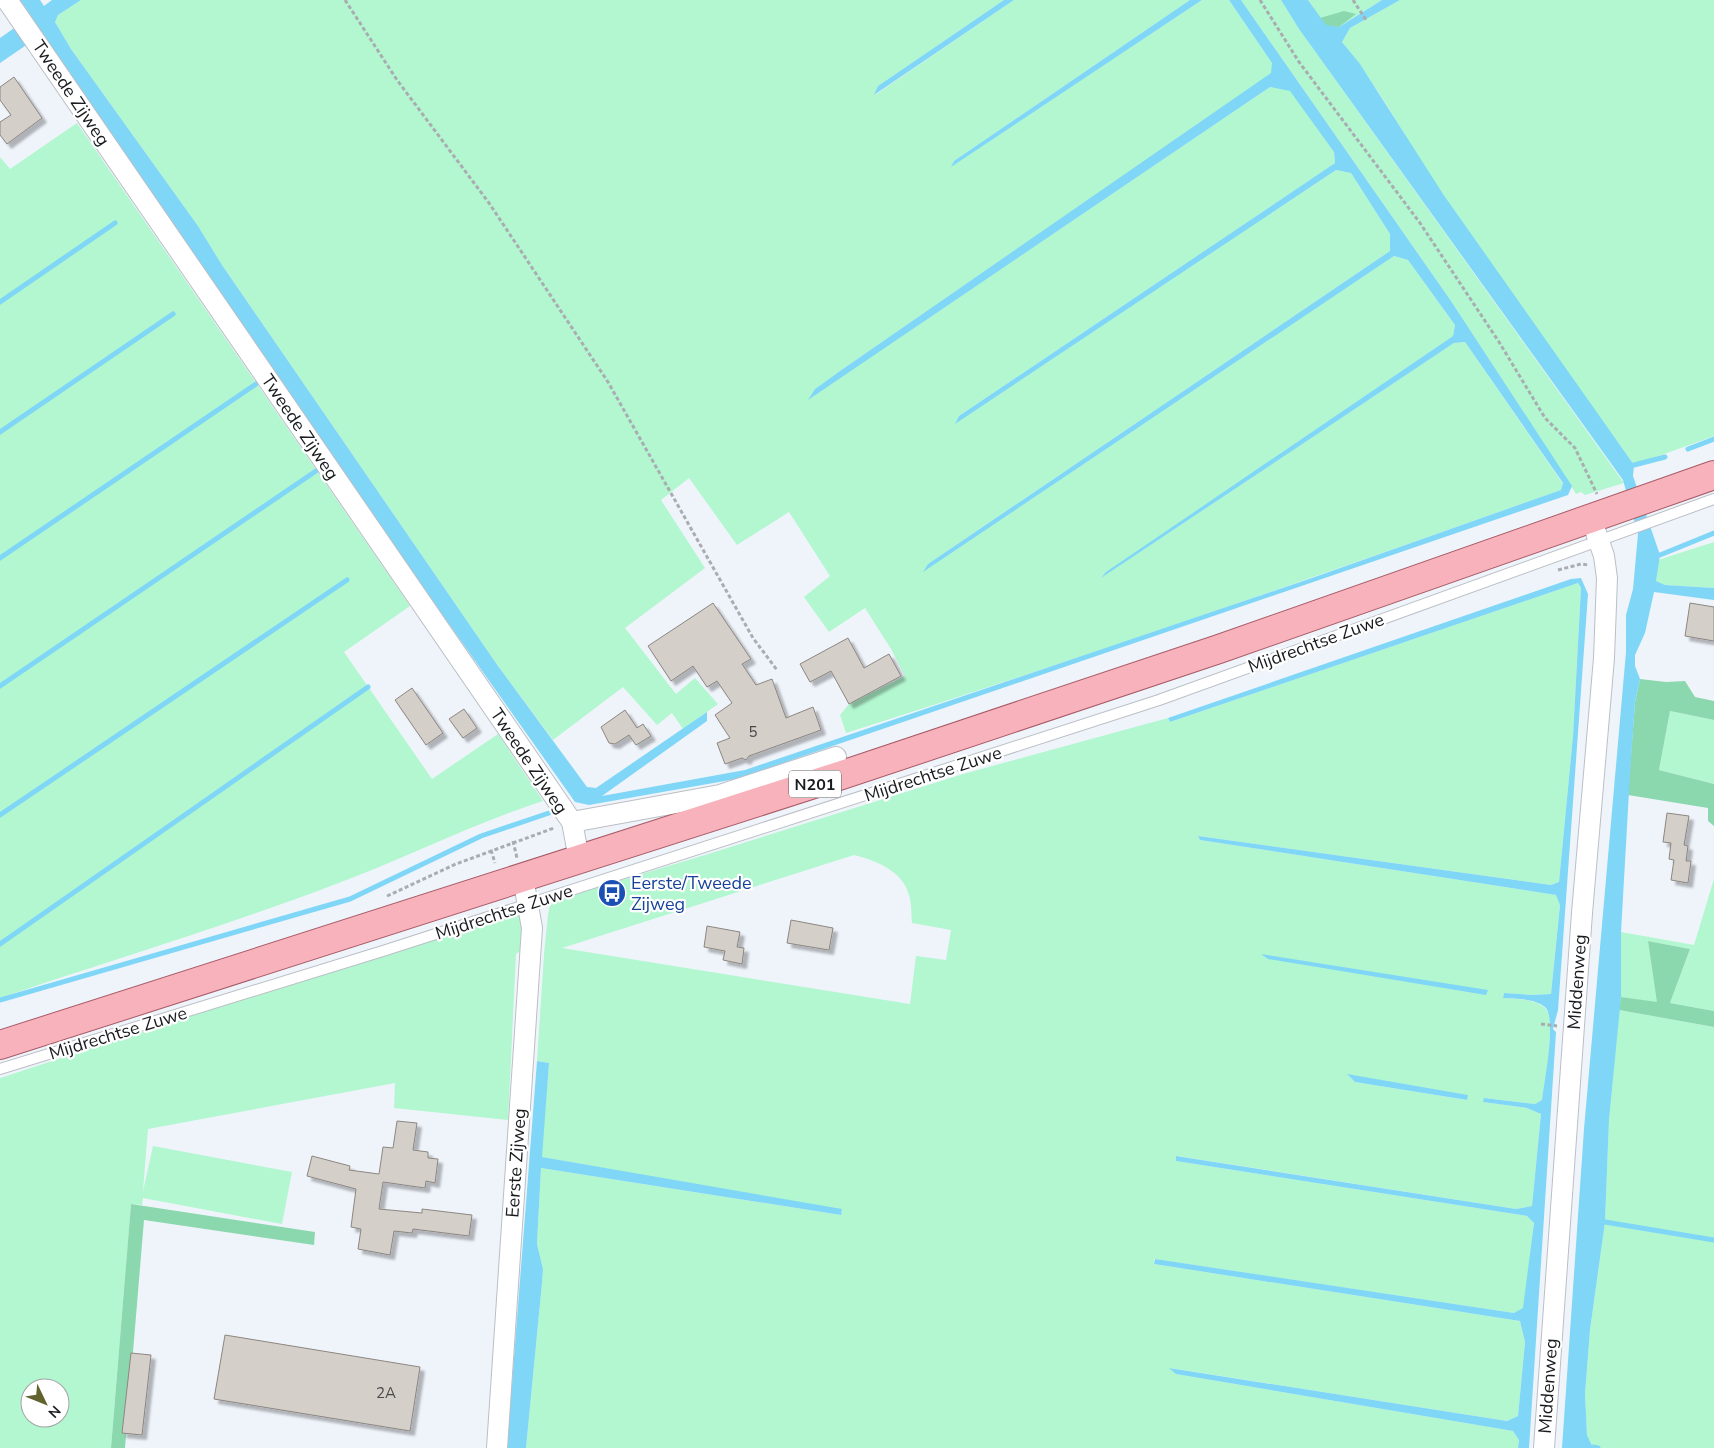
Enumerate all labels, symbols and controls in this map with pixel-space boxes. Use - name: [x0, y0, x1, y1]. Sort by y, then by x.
- street label: Tweede Zijweg: [27, 35, 115, 151]
- street label: Tweede Zijweg: [256, 369, 344, 485]
- street label: Mijdrechtse Zuwe: [1245, 607, 1387, 679]
- street label: Tweede Zijweg: [485, 703, 573, 819]
- house number: 5: [748, 722, 758, 742]
- street label: Mijdrechtse Zuwe: [861, 740, 1005, 808]
- road number: N201: [789, 771, 841, 798]
- place label: Eerste/Tweede Zijweg: [631, 871, 751, 916]
- street label: Mijdrechtse Zuwe: [432, 878, 576, 946]
- bus stop icon: Eerste/Tweede Zijweg: [597, 878, 627, 908]
- street label: Middenweg: [1562, 934, 1592, 1030]
- street label: Mijdrechtse Zuwe: [46, 1001, 190, 1065]
- street label: Eerste Zijweg: [500, 1108, 532, 1218]
- street label: Middenweg: [1533, 1338, 1563, 1434]
- north arrow: [20, 1378, 70, 1428]
- house number: 2A: [376, 1383, 396, 1403]
- text: N: [44, 1401, 65, 1422]

